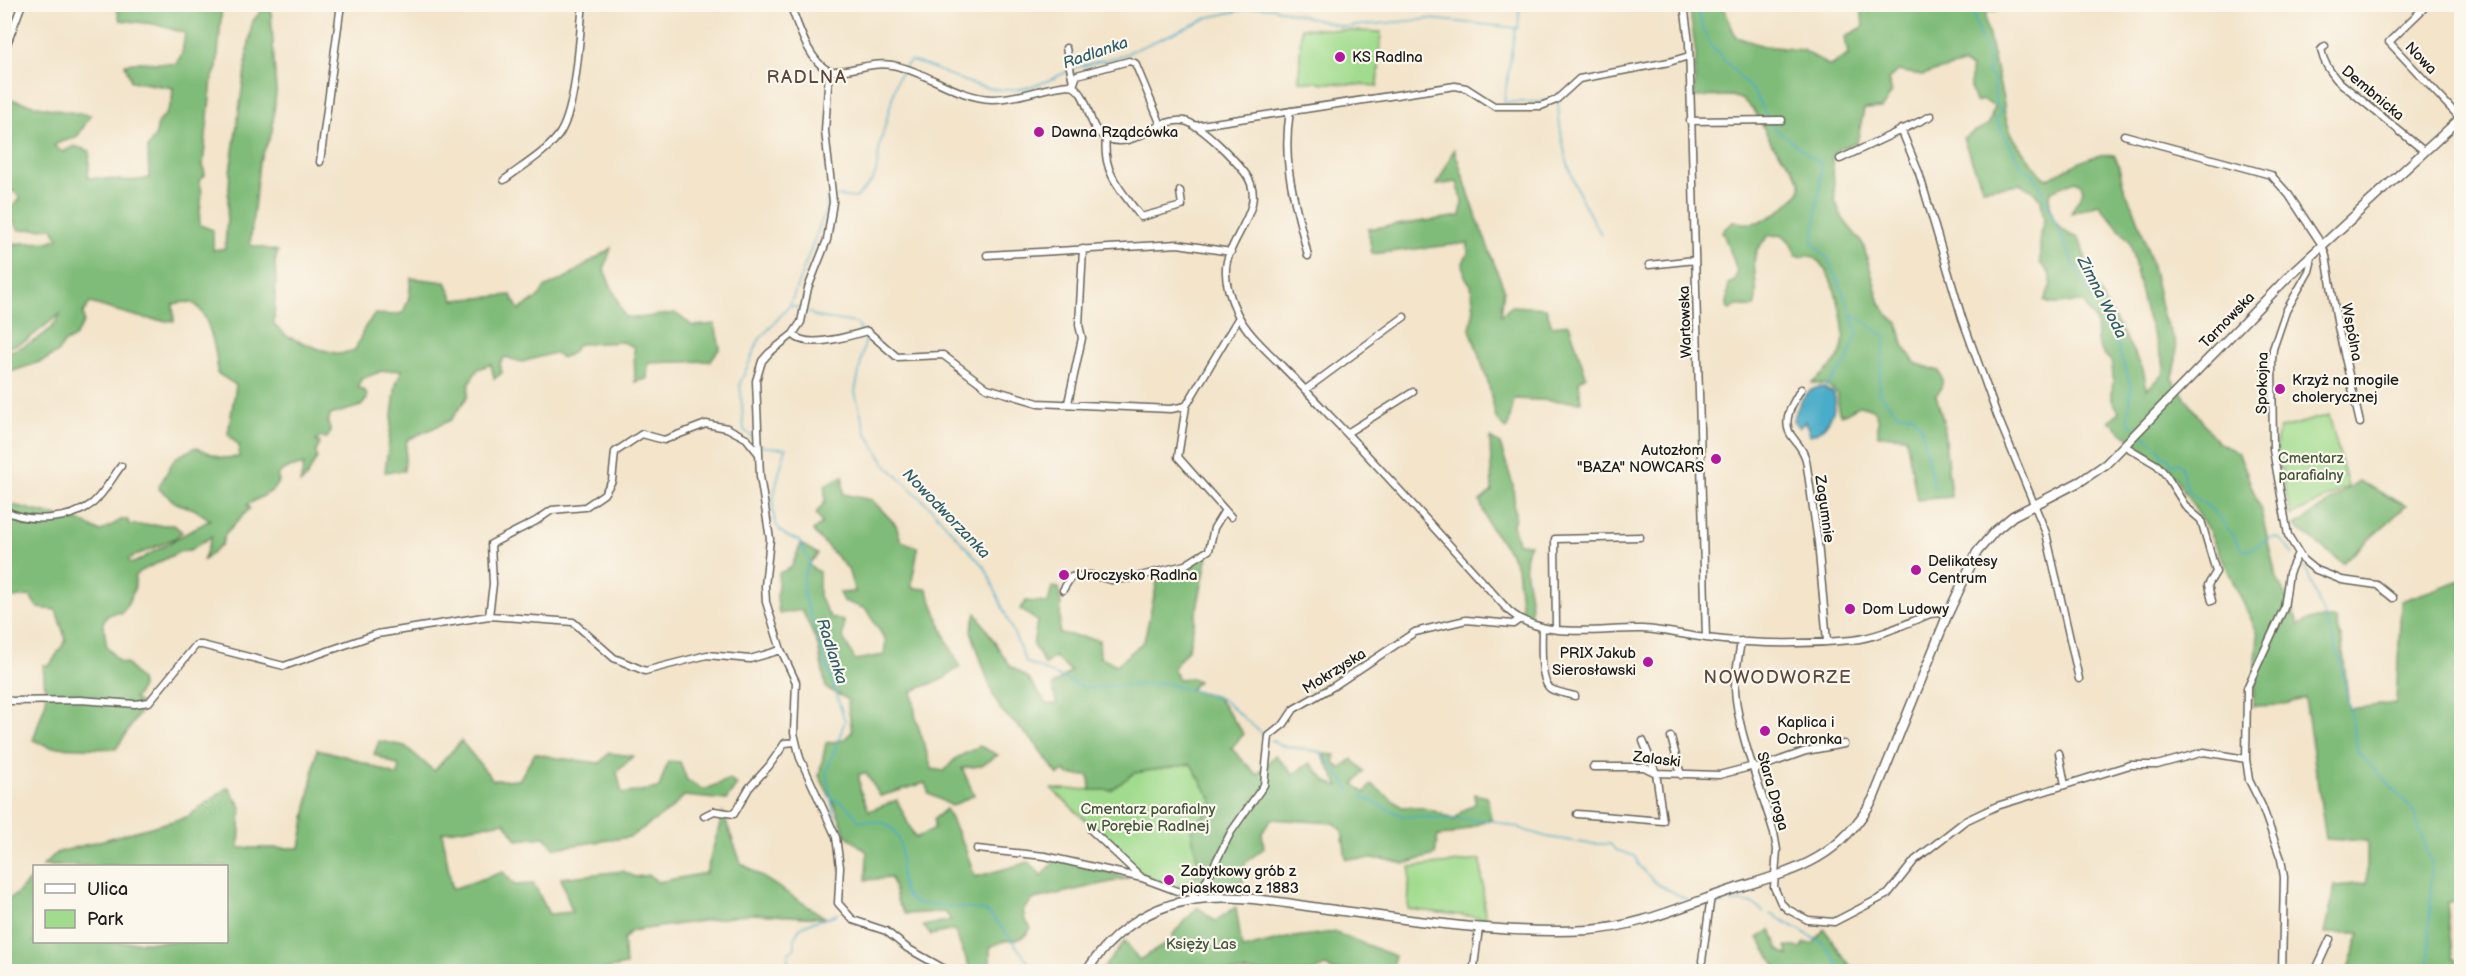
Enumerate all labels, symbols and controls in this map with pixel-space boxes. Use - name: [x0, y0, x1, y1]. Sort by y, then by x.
- water label: Radlanka: [1060, 33, 1131, 73]
- street label: Nowa: [2401, 38, 2441, 79]
- place label: KS Radlna: [1352, 48, 1423, 67]
- marker: KS Radlna: [1333, 50, 1347, 64]
- street label: Dembnicka: [2337, 62, 2408, 125]
- district label: RADLNA: [767, 67, 847, 88]
- place label: Dawna Rządcówka: [1051, 123, 1178, 142]
- marker: Dawna Rządcówka: [1032, 125, 1046, 139]
- water label: Zimna Woda: [2072, 253, 2130, 342]
- street label: Wartowska: [1675, 285, 1696, 359]
- street label: Tarnowska: [2196, 288, 2259, 353]
- street label: Wspólna: [2337, 302, 2366, 363]
- street label: Spokojna: [2252, 352, 2273, 414]
- place label: Krzyż na mogile cholerycznej: [2292, 371, 2399, 407]
- marker: Krzyż na mogile cholerycznej: [2273, 382, 2287, 396]
- place label: Autozłom "BAZA" NOWCARS: [1577, 441, 1704, 477]
- park label: Cmentarz parafialny: [2278, 449, 2345, 485]
- marker: Autozłom "BAZA" NOWCARS: [1709, 452, 1723, 466]
- water label: Nowodworzanka: [898, 465, 994, 563]
- street label: Zagumnie: [1810, 473, 1839, 544]
- place label: Delikatesy Centrum: [1928, 552, 1998, 588]
- marker: Delikatesy Centrum: [1909, 563, 1923, 577]
- place label: Uroczysko Radlna: [1076, 566, 1198, 585]
- marker: Uroczysko Radlna: [1057, 568, 1071, 582]
- place label: Dom Ludowy: [1862, 600, 1949, 619]
- marker: Dom Ludowy: [1843, 602, 1857, 616]
- water label: Radlanka: [812, 616, 851, 687]
- street label: Mokrzyska: [1299, 644, 1370, 698]
- place label: PRIX Jakub Sierosławski: [1552, 644, 1637, 680]
- marker: PRIX Jakub Sierosławski: [1641, 655, 1655, 669]
- district label: NOWODWORZE: [1704, 667, 1852, 688]
- place label: Kaplica i Ochronka: [1777, 713, 1842, 749]
- marker: Kaplica i Ochronka: [1758, 724, 1772, 738]
- street label: Zalaski: [1631, 747, 1682, 772]
- street label: Stara Droga: [1752, 750, 1793, 833]
- park label: Cmentarz parafialny w Porębie Radlnej: [1080, 800, 1216, 836]
- place label: Zabytkowy grób z piaskowca z 1883: [1180, 862, 1299, 898]
- legend: [33, 865, 228, 943]
- marker: Zabytkowy grób z piaskowca z 1883: [1162, 873, 1176, 887]
- text: Ulica: [87, 879, 128, 900]
- text: Park: [87, 909, 123, 930]
- park label: Księży Las: [1166, 935, 1237, 954]

